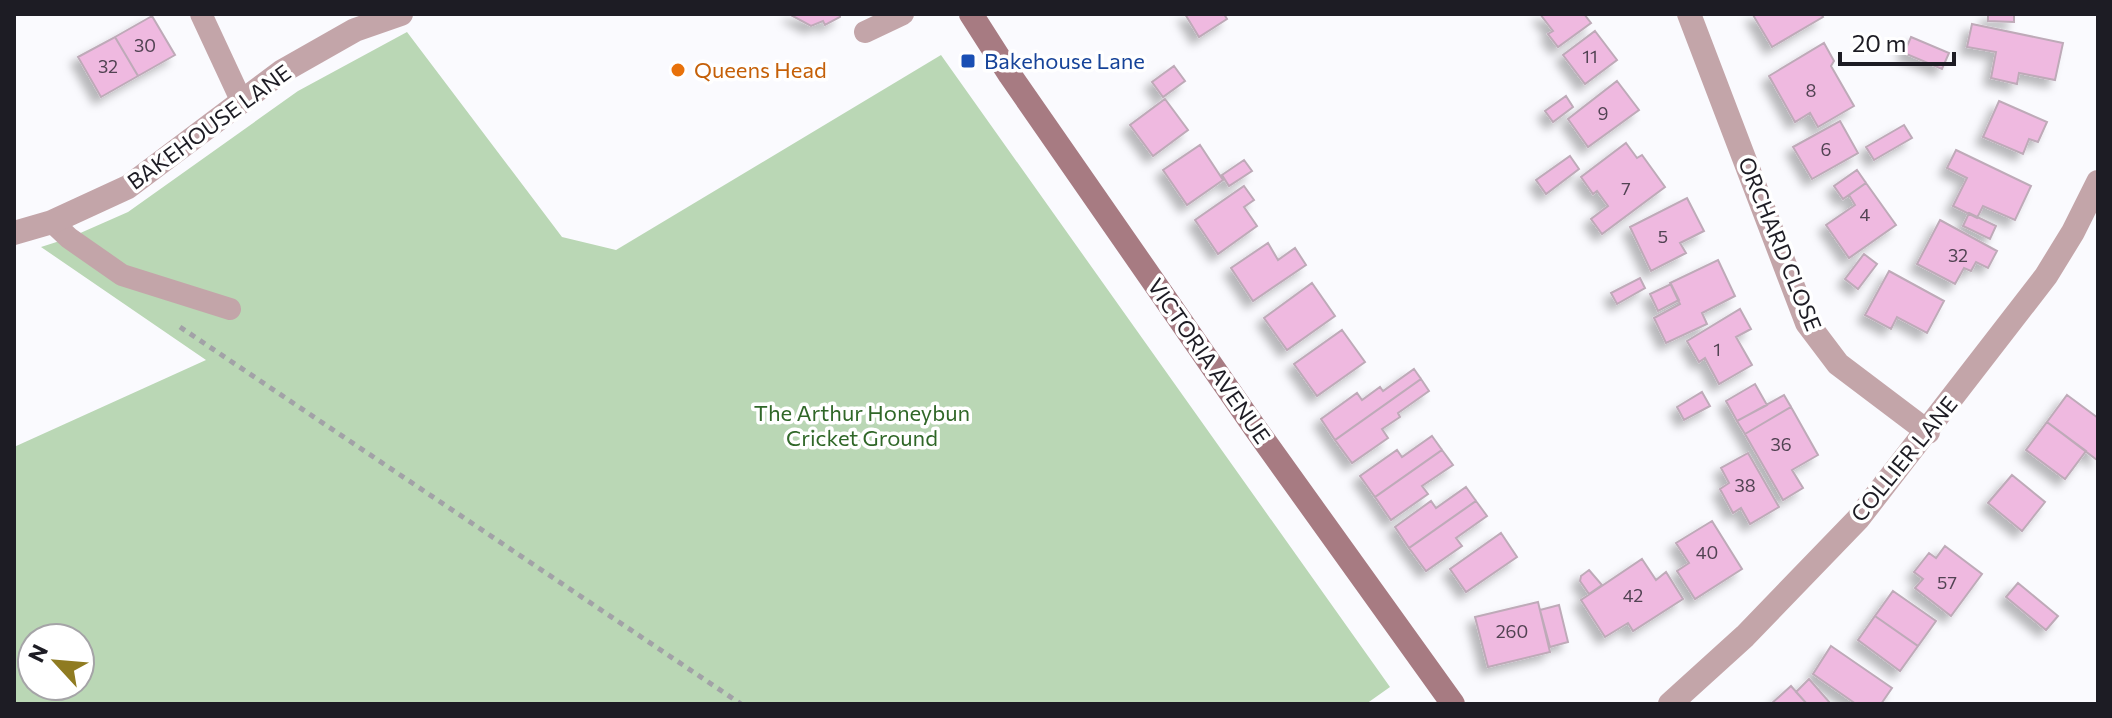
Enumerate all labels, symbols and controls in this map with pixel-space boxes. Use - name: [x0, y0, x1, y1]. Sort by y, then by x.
- scale bar: [1840, 16, 1954, 66]
- text: 20 m: [1852, 28, 1906, 57]
- house number: 30: [134, 34, 156, 56]
- house number: 11: [1582, 45, 1598, 67]
- place label: Bakehouse Lane: [984, 47, 1145, 74]
- marker: Bakehouse Lane: [959, 52, 977, 70]
- house number: 32: [98, 55, 118, 77]
- place label: Queens Head: [694, 56, 827, 83]
- street label: BAKEHOUSE LANE: [122, 58, 296, 195]
- marker: Queens Head: [669, 61, 687, 79]
- house number: 8: [1806, 79, 1817, 101]
- house number: 9: [1598, 102, 1608, 124]
- house number: 6: [1821, 138, 1831, 160]
- street label: ORCHARD CLOSE: [1733, 153, 1828, 335]
- house number: 7: [1621, 177, 1631, 199]
- house number: 4: [1860, 203, 1871, 225]
- house number: 5: [1658, 225, 1668, 247]
- house number: 32: [1948, 244, 1968, 266]
- street label: VICTORIA AVENUE: [1142, 273, 1277, 449]
- house number: 1: [1713, 338, 1721, 360]
- street label: COLLIER LANE: [1845, 390, 1963, 527]
- park label: The Arthur Honeybun Cricket Ground: [754, 399, 970, 451]
- house number: 36: [1770, 433, 1792, 455]
- house number: 38: [1734, 474, 1756, 496]
- house number: 40: [1696, 541, 1718, 563]
- house number: 57: [1937, 571, 1957, 593]
- house number: 42: [1623, 584, 1643, 606]
- house number: 260: [1496, 620, 1528, 642]
- north arrow: [16, 622, 96, 702]
- text: N: [22, 640, 53, 666]

